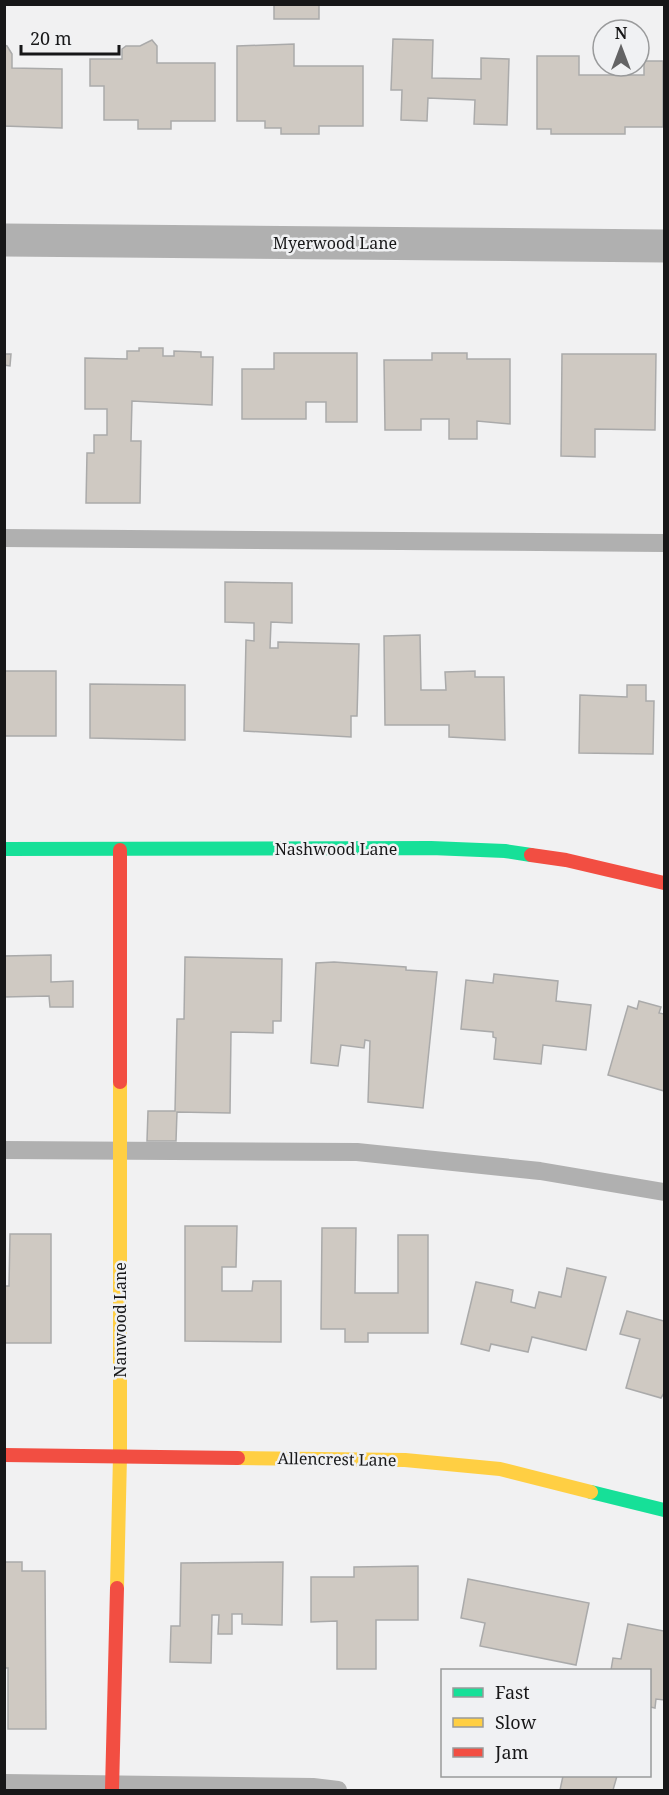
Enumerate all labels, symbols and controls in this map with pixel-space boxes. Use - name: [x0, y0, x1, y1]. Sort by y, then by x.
- scale bar: [21, 18, 118, 56]
- north arrow: [591, 18, 651, 78]
- text: N: [615, 22, 628, 44]
- text: 20 m: [30, 26, 72, 50]
- street label: Myerwood Lane: [273, 232, 397, 254]
- street label: Nashwood Lane: [275, 838, 397, 860]
- street label: Nanwood Lane: [109, 1262, 131, 1378]
- street label: Allencrest Lane: [277, 1447, 397, 1471]
- legend: [441, 1669, 651, 1777]
- text: Fast: [495, 1680, 530, 1704]
- text: Slow: [495, 1710, 537, 1734]
- text: Jam: [494, 1740, 529, 1764]

